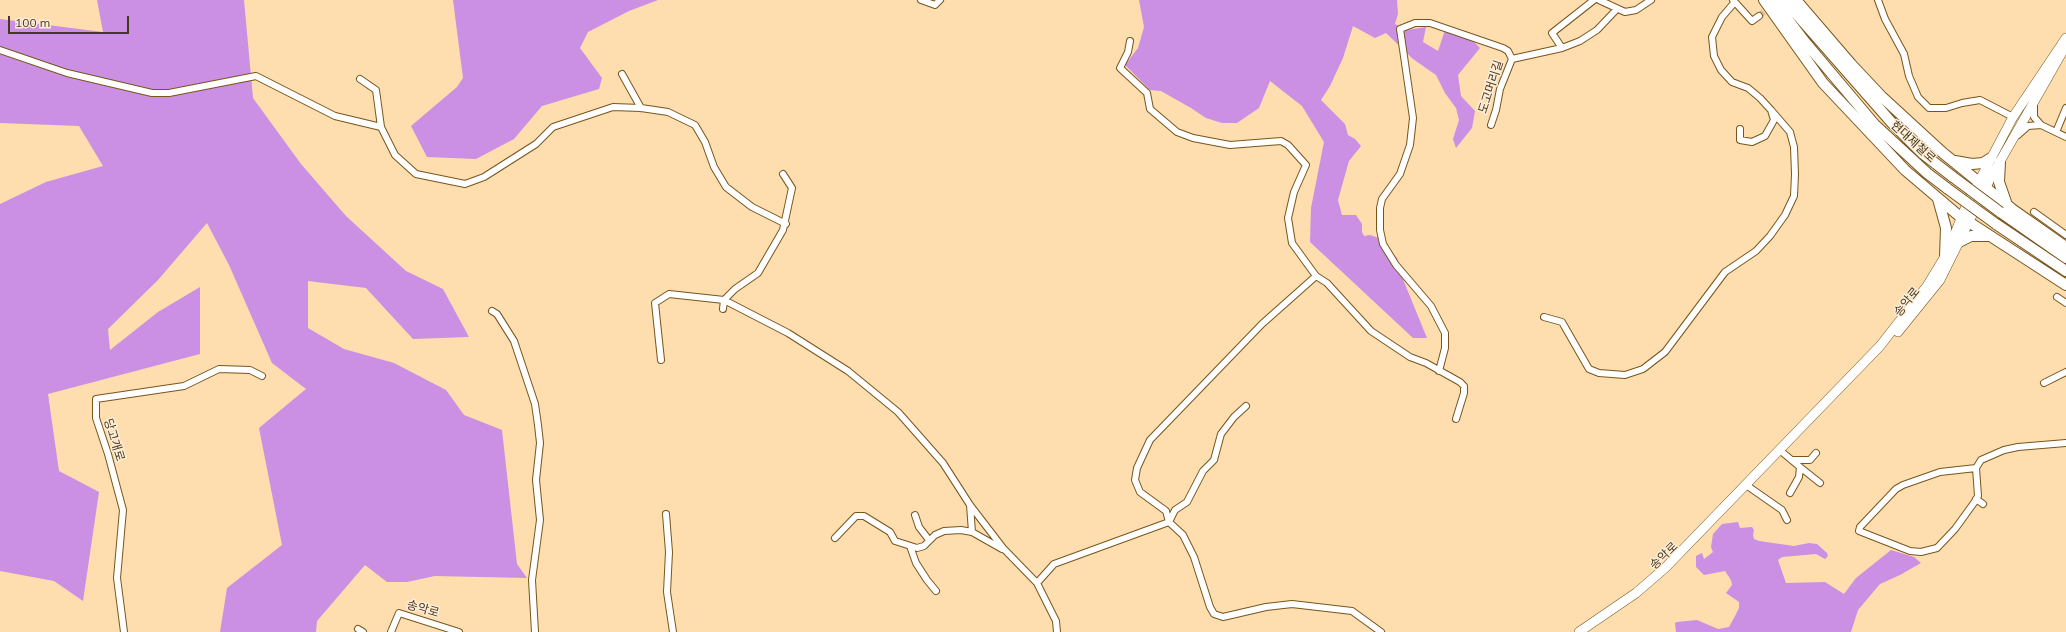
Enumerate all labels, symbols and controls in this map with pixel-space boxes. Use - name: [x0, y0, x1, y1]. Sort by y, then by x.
- scale bar: [10, 8, 131, 34]
- text: 100 m: [15, 15, 50, 30]
- street label: 도고머리길: [1476, 59, 1506, 115]
- street label: 현대제철로: [1888, 118, 1938, 166]
- street label: 송악로: [1891, 285, 1923, 319]
- street label: 당고개로: [101, 417, 127, 463]
- street label: 송악로: [1647, 539, 1681, 573]
- street label: 송악로: [405, 598, 441, 620]

